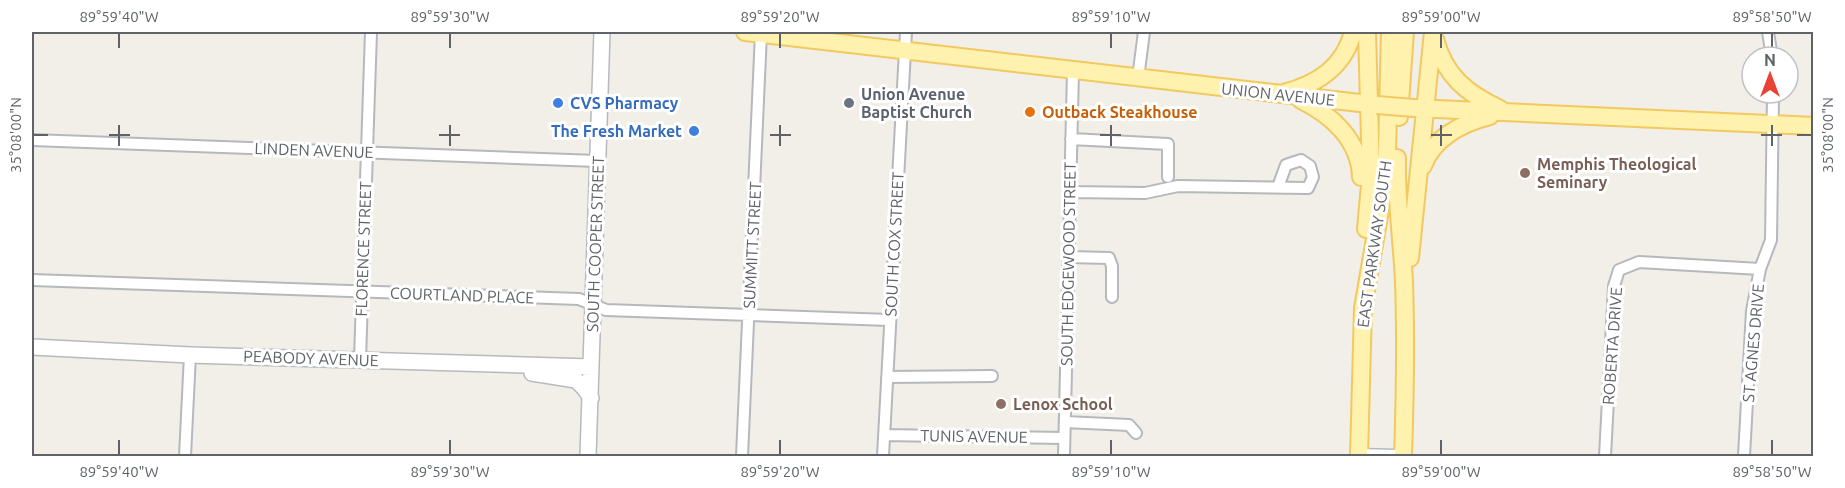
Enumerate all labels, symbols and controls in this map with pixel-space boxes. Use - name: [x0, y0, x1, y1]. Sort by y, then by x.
- text: 89°59'40"W: [79, 8, 159, 25]
- text: 89°59'30"W: [410, 8, 490, 25]
- text: 89°59'20"W: [740, 8, 820, 25]
- text: 89°59'10"W: [1071, 8, 1151, 25]
- text: 89°59'00"W: [1401, 8, 1481, 25]
- text: 89°58'50"W: [1732, 8, 1812, 25]
- north arrow: [1740, 45, 1800, 105]
- text: N: [1764, 51, 1776, 69]
- street label: UNION AVENUE: [1220, 79, 1336, 109]
- place label: Union Avenue Baptist Church: [861, 85, 972, 121]
- place label: CVS Pharmacy: [570, 94, 679, 112]
- marker: CVS Pharmacy: [551, 96, 565, 110]
- marker: Union Avenue Baptist Church: [842, 96, 856, 110]
- text: 35°08'00"N: [7, 97, 24, 173]
- text: 35°08'00"N: [1819, 97, 1836, 173]
- place label: Outback Steakhouse: [1042, 103, 1197, 121]
- marker: Outback Steakhouse: [1023, 105, 1037, 119]
- place label: The Fresh Market: [551, 122, 682, 140]
- marker: The Fresh Market: [687, 124, 701, 138]
- street label: LINDEN AVENUE: [254, 139, 374, 161]
- place label: Memphis Theological Seminary: [1537, 155, 1696, 191]
- street label: SOUTH COOPER STREET: [583, 156, 607, 332]
- street label: EAST PARKWAY SOUTH: [1353, 159, 1395, 329]
- street label: SOUTH EDGEWOOD STREET: [1057, 162, 1079, 366]
- marker: Memphis Theological Seminary: [1518, 166, 1532, 180]
- street label: SOUTH COX STREET: [881, 171, 907, 317]
- street label: FLORENCE STREET: [352, 181, 374, 317]
- street label: SUMMITT STREET: [740, 181, 764, 309]
- street label: COURTLAND PLACE: [390, 283, 534, 307]
- street label: ST AGNES DRIVE: [1739, 283, 1767, 403]
- street label: ROBERTA DRIVE: [1599, 286, 1625, 406]
- street label: PEABODY AVENUE: [243, 347, 379, 369]
- place label: Lenox School: [1013, 395, 1113, 413]
- marker: Lenox School: [994, 397, 1008, 411]
- street label: TUNIS AVENUE: [920, 426, 1028, 446]
- text: 89°59'40"W: [79, 463, 159, 480]
- text: 89°59'30"W: [410, 463, 490, 480]
- text: 89°59'20"W: [740, 463, 820, 480]
- text: 89°59'10"W: [1071, 463, 1151, 480]
- text: 89°59'00"W: [1401, 463, 1481, 480]
- text: 89°58'50"W: [1732, 463, 1812, 480]

